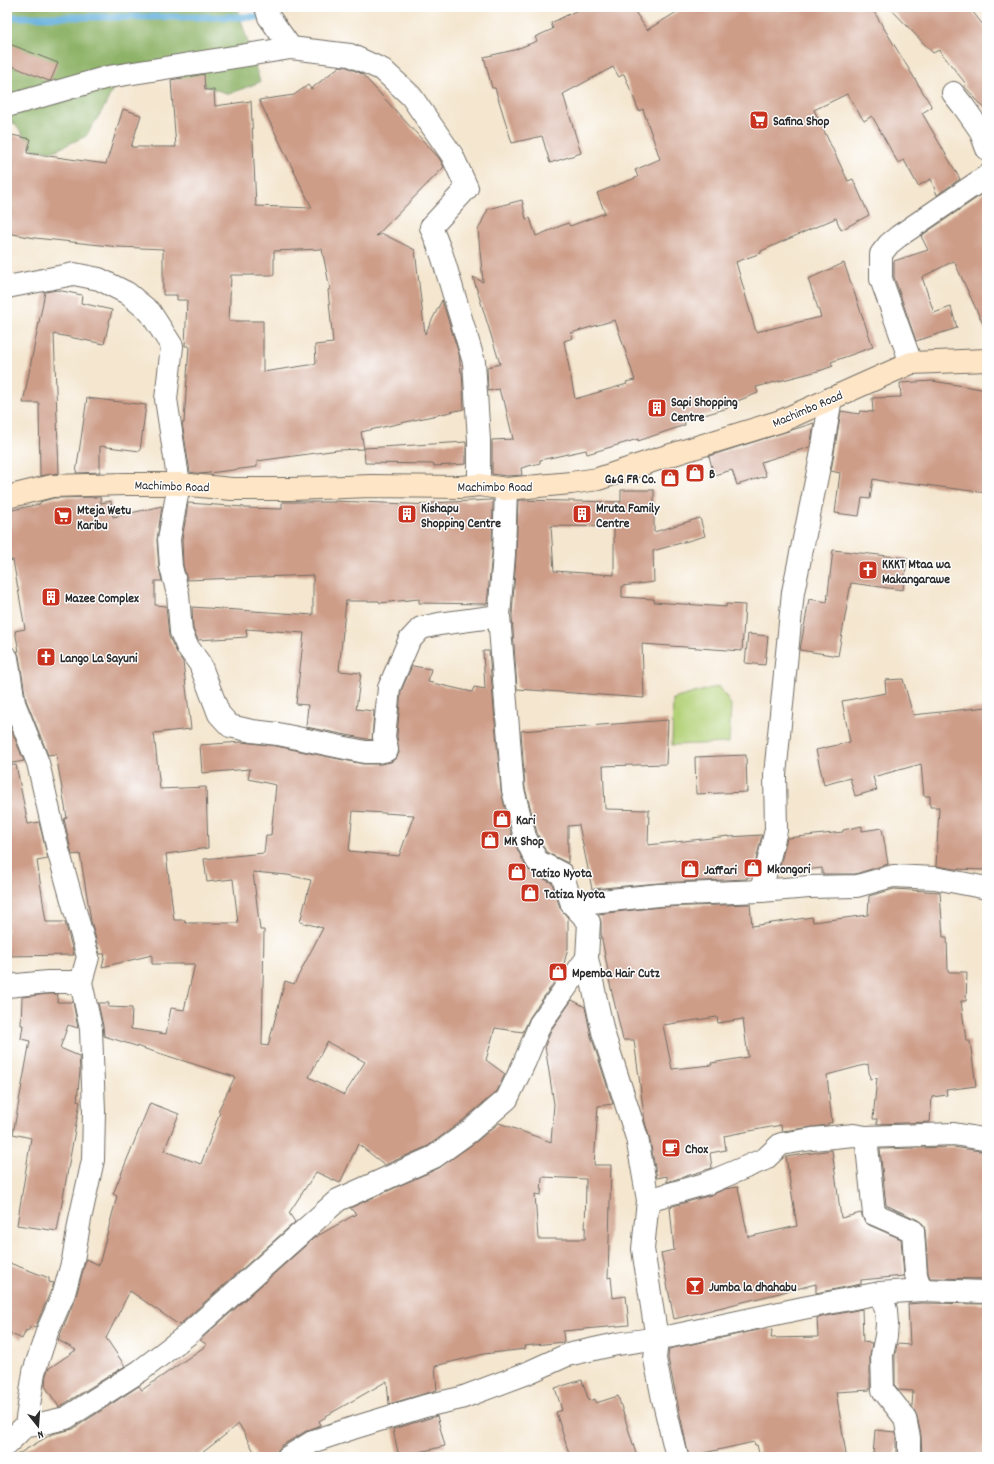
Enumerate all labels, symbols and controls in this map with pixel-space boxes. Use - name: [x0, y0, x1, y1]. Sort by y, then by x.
- supermarket icon: Safina Shop: [748, 109, 770, 131]
- place label: Safina Shop: [773, 113, 829, 132]
- street label: Machimbo Road: [770, 387, 846, 434]
- place label: Sapi Shopping Centre: [671, 394, 738, 428]
- building icon: Sapi Shopping Centre: [646, 397, 668, 419]
- shop icon: B: [684, 462, 706, 484]
- place label: B: [709, 466, 715, 485]
- shop icon: G&G FR Co.: [659, 467, 681, 489]
- place label: G&G FR Co.: [605, 471, 656, 490]
- street label: Machimbo Road: [134, 477, 210, 498]
- street label: Machimbo Road: [458, 479, 532, 498]
- place label: Kishapu Shopping Centre: [421, 500, 501, 534]
- place label: Mruta Family Centre: [596, 500, 660, 534]
- place label: Mteja Wetu Karibu: [77, 502, 132, 536]
- building icon: Kishapu Shopping Centre: [396, 503, 418, 525]
- building icon: Mruta Family Centre: [571, 503, 593, 525]
- supermarket icon: Mteja Wetu Karibu: [52, 505, 74, 527]
- place label: KKKT Mtaa wa Makangarawe: [882, 556, 951, 590]
- church icon: KKKT Mtaa wa Makangarawe: [857, 559, 879, 581]
- building icon: Mazee Complex: [40, 586, 62, 608]
- place label: Mazee Complex: [65, 590, 139, 609]
- church icon: Lango La Sayuni: [35, 646, 57, 668]
- place label: Lango La Sayuni: [60, 650, 138, 669]
- shop icon: Kari: [491, 808, 513, 830]
- place label: Kari: [516, 812, 536, 831]
- shop icon: MK Shop: [479, 829, 501, 851]
- place label: MK Shop: [504, 833, 544, 852]
- shop icon: Mkongori: [742, 857, 764, 879]
- shop icon: Jaffari: [679, 858, 701, 880]
- shop icon: Tatizo Nyota: [506, 861, 528, 883]
- place label: Mkongori: [767, 861, 811, 880]
- place label: Jaffari: [704, 862, 738, 881]
- place label: Tatizo Nyota: [531, 865, 592, 884]
- shop icon: Tatiza Nyota: [519, 882, 541, 904]
- place label: Tatiza Nyota: [544, 886, 606, 905]
- shop icon: Mpemba Hair Cutz: [547, 961, 569, 983]
- place label: Mpemba Hair Cutz: [572, 965, 661, 984]
- cafe icon: Chox: [660, 1137, 682, 1159]
- place label: Chox: [685, 1141, 708, 1160]
- bar icon: Jumba la dhahabu: [684, 1275, 706, 1297]
- place label: Jumba la dhahabu: [709, 1279, 797, 1298]
- north arrow: [18, 1406, 58, 1446]
- text: N: [35, 1425, 45, 1442]

